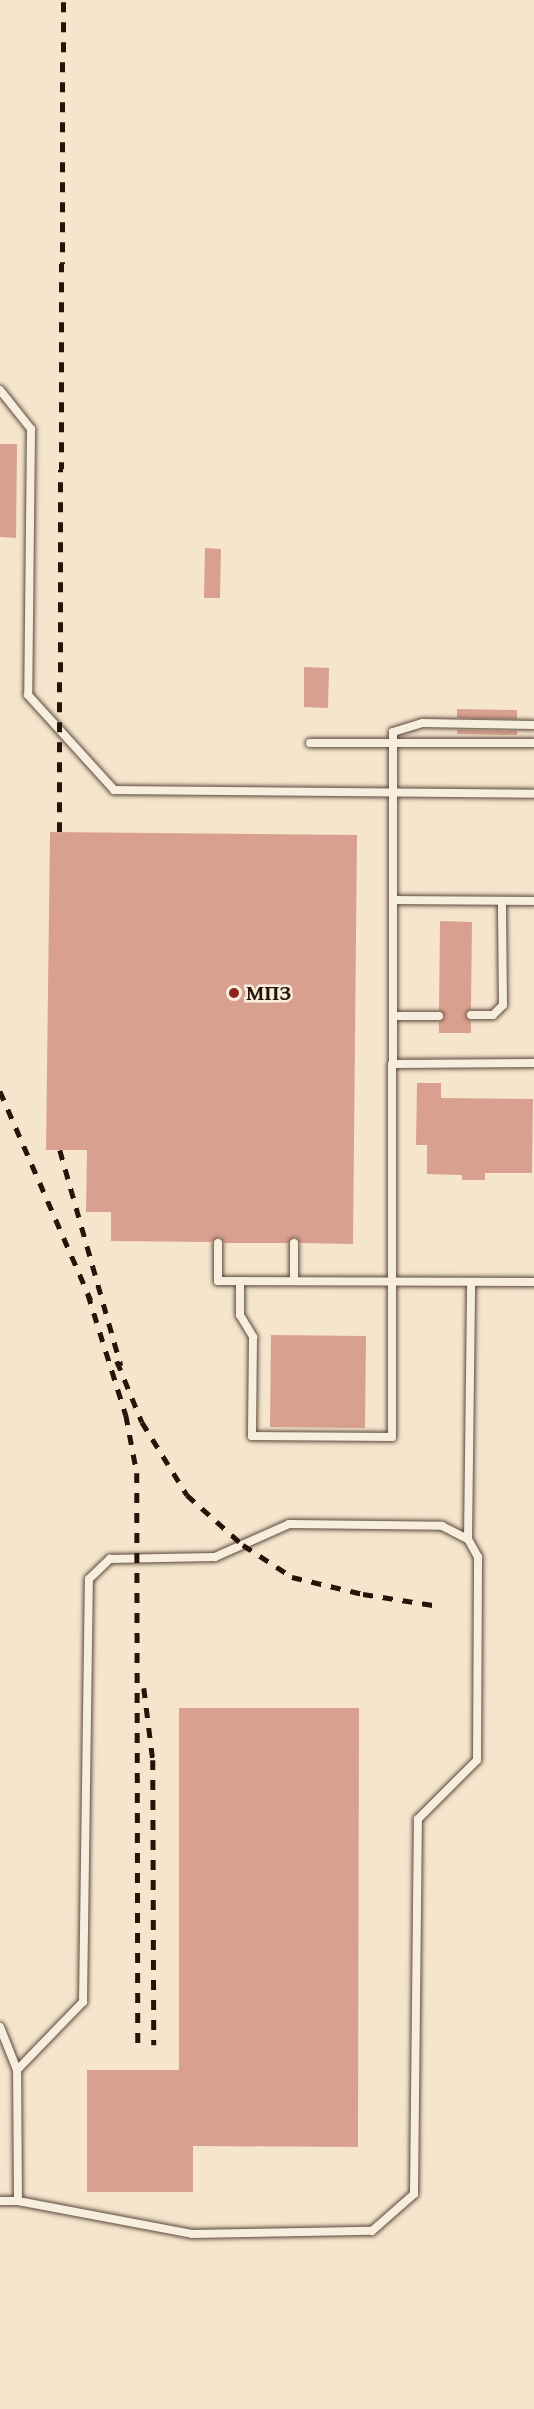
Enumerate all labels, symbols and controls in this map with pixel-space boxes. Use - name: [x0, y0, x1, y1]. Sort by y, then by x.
- place label: МПЗ: [246, 980, 292, 1006]
- marker: МПЗ: [227, 986, 241, 1000]

